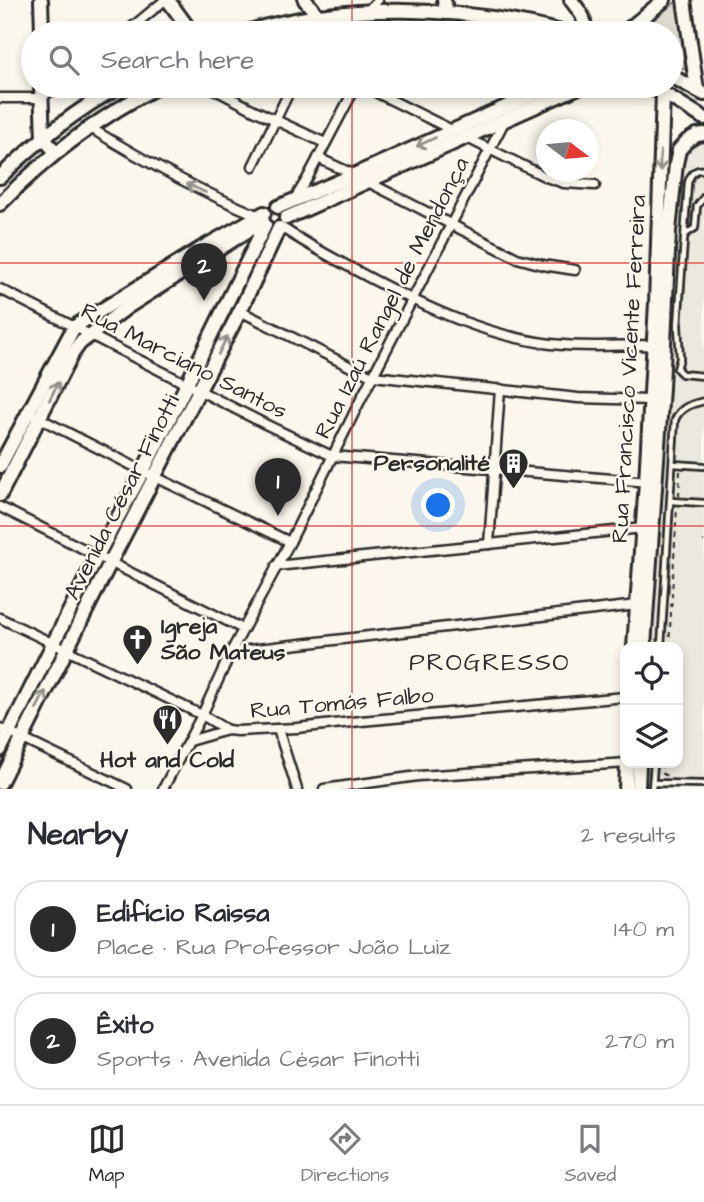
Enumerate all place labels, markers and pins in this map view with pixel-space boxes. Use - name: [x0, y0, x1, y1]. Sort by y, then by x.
- pin: 2: [181, 243, 227, 301]
- building icon: Personalité: [496, 446, 530, 490]
- place label: Personalité: [374, 447, 491, 479]
- pin: 1: [255, 458, 301, 516]
- place label: Igreja São Mateus: [160, 610, 286, 668]
- church icon: Igreja São Mateus: [121, 622, 155, 666]
- restaurant icon: Hot and Cold: [150, 702, 184, 746]
- place label: Hot and Cold: [100, 744, 234, 776]

